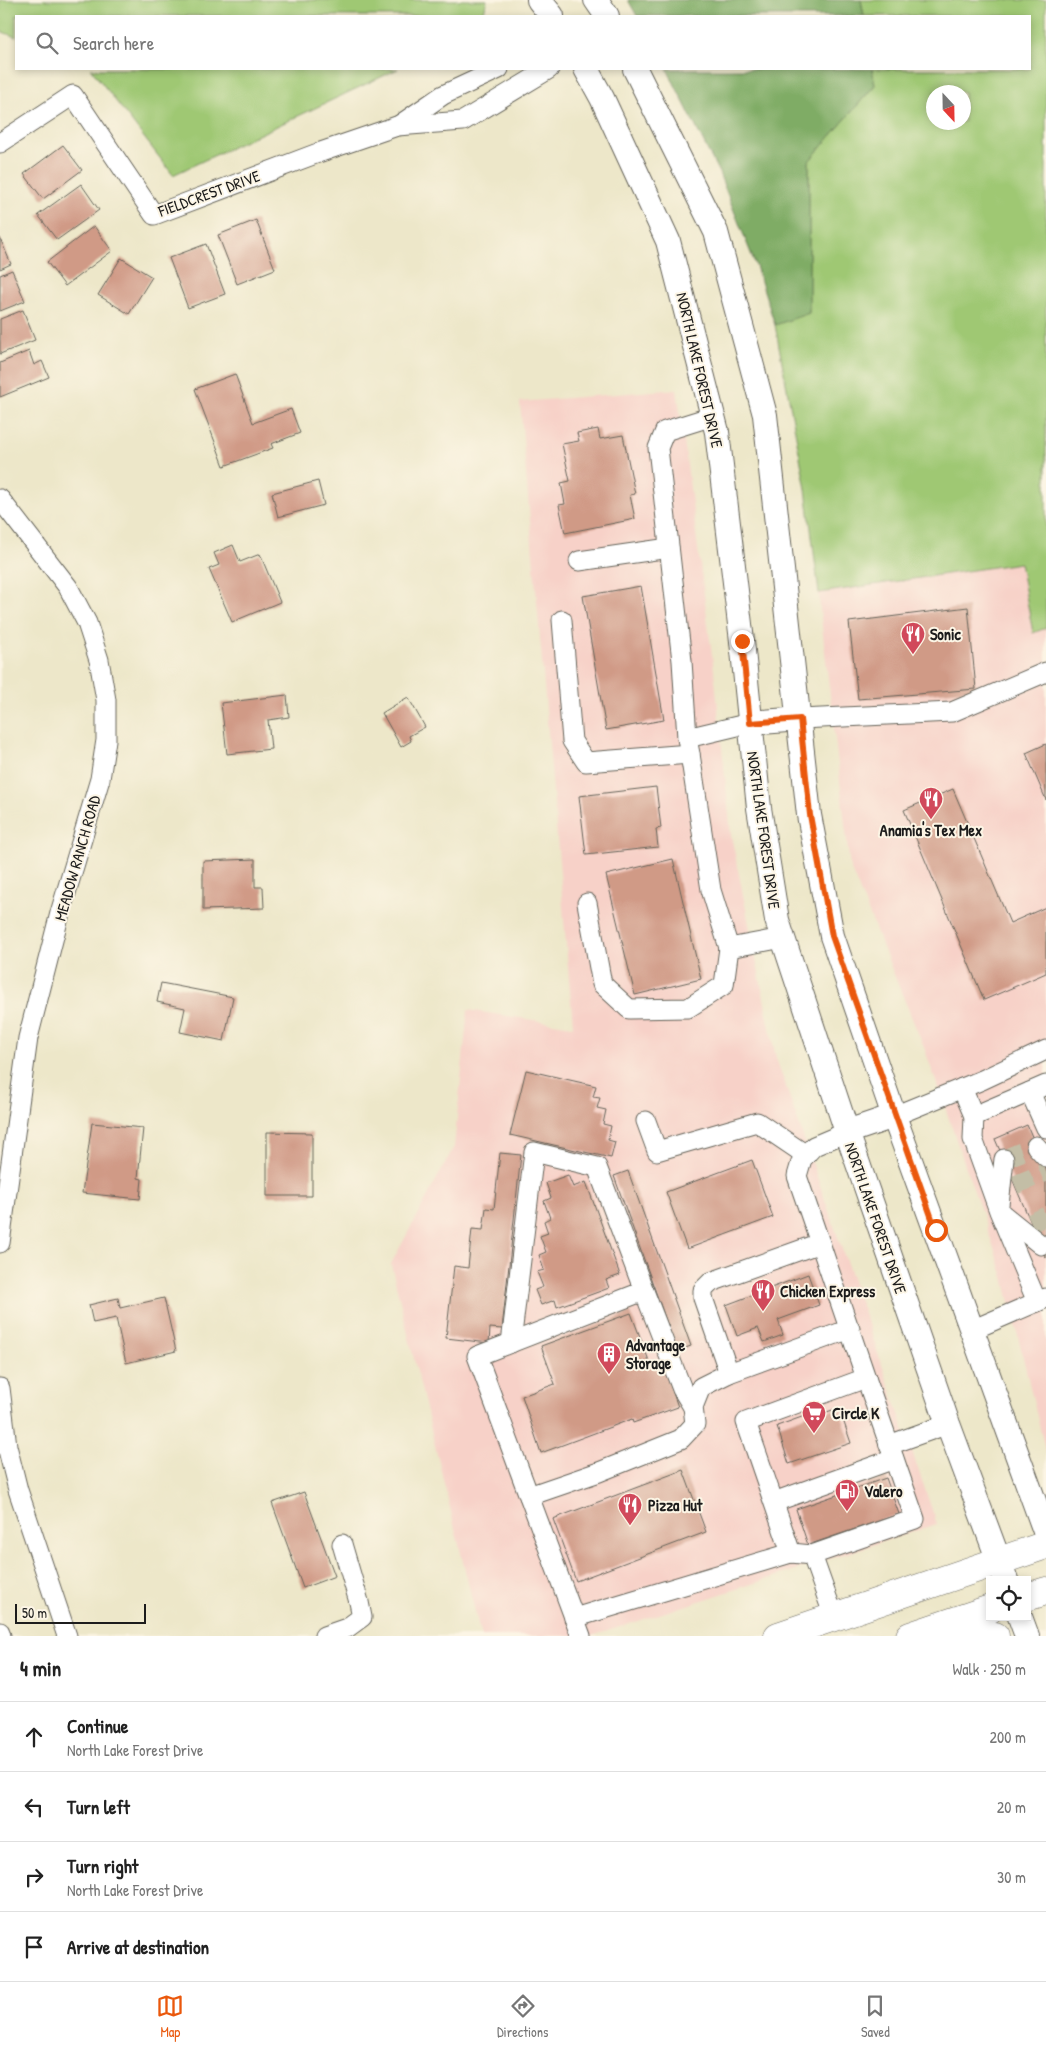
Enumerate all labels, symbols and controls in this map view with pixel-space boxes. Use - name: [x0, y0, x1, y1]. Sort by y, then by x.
- search box: [15, 15, 1031, 70]
- icon: search: [33, 29, 61, 57]
- text: Search here: [73, 30, 154, 56]
- north arrow: [926, 85, 971, 130]
- street label: FIELDCREST DRIVE: [154, 164, 263, 222]
- street label: NORTH LAKE FOREST DRIVE: [671, 290, 729, 450]
- restaurant icon: Sonic: [900, 621, 926, 655]
- place label: Sonic: [930, 623, 962, 645]
- route end: [731, 630, 754, 653]
- street label: NORTH LAKE FOREST DRIVE: [742, 750, 786, 910]
- restaurant icon: Anamia's Tex Mex: [918, 786, 944, 820]
- street label: MEADOW RANCH ROAD: [49, 792, 106, 923]
- place label: Anamia's Tex Mex: [880, 819, 982, 841]
- street label: NORTH LAKE FOREST DRIVE: [840, 1139, 912, 1297]
- route start: [925, 1219, 948, 1242]
- restaurant icon: Chicken Express: [750, 1278, 776, 1312]
- place label: Chicken Express: [780, 1280, 876, 1303]
- place label: Advantage Storage: [626, 1334, 686, 1375]
- building icon: Advantage Storage: [596, 1341, 622, 1375]
- supermarket icon: Circle K: [801, 1400, 827, 1434]
- place label: Circle K: [832, 1402, 880, 1424]
- fuel station icon: Valero: [834, 1478, 860, 1512]
- place label: Valero: [864, 1480, 903, 1502]
- restaurant icon: Pizza Hut: [617, 1492, 643, 1526]
- place label: Pizza Hut: [648, 1494, 703, 1516]
- map controls: [986, 1576, 1031, 1621]
- button: locate: [986, 1576, 1031, 1621]
- scale bar: [15, 1601, 146, 1624]
- text: 50 m: [22, 1603, 47, 1622]
- text: 4 min: [20, 1654, 61, 1683]
- text: Walk · 250 m: [952, 1658, 1026, 1680]
- text: Continue: [67, 1713, 128, 1739]
- icon: ahead: [20, 1723, 48, 1751]
- text: 200 m: [990, 1726, 1026, 1748]
- text: North Lake Forest Drive: [67, 1739, 203, 1761]
- icon: left: [20, 1793, 48, 1821]
- text: Turn left: [67, 1794, 130, 1820]
- text: 20 m: [997, 1796, 1026, 1818]
- text: Turn right: [67, 1853, 138, 1879]
- icon: right: [20, 1863, 48, 1891]
- text: 30 m: [997, 1866, 1026, 1888]
- text: North Lake Forest Drive: [67, 1879, 203, 1901]
- icon: arrive: [20, 1933, 48, 1961]
- text: Arrive at destination: [67, 1934, 209, 1960]
- tab: Map: [156, 1992, 184, 2041]
- tab: Directions: [497, 1992, 548, 2041]
- tab: Saved: [861, 1992, 890, 2041]

